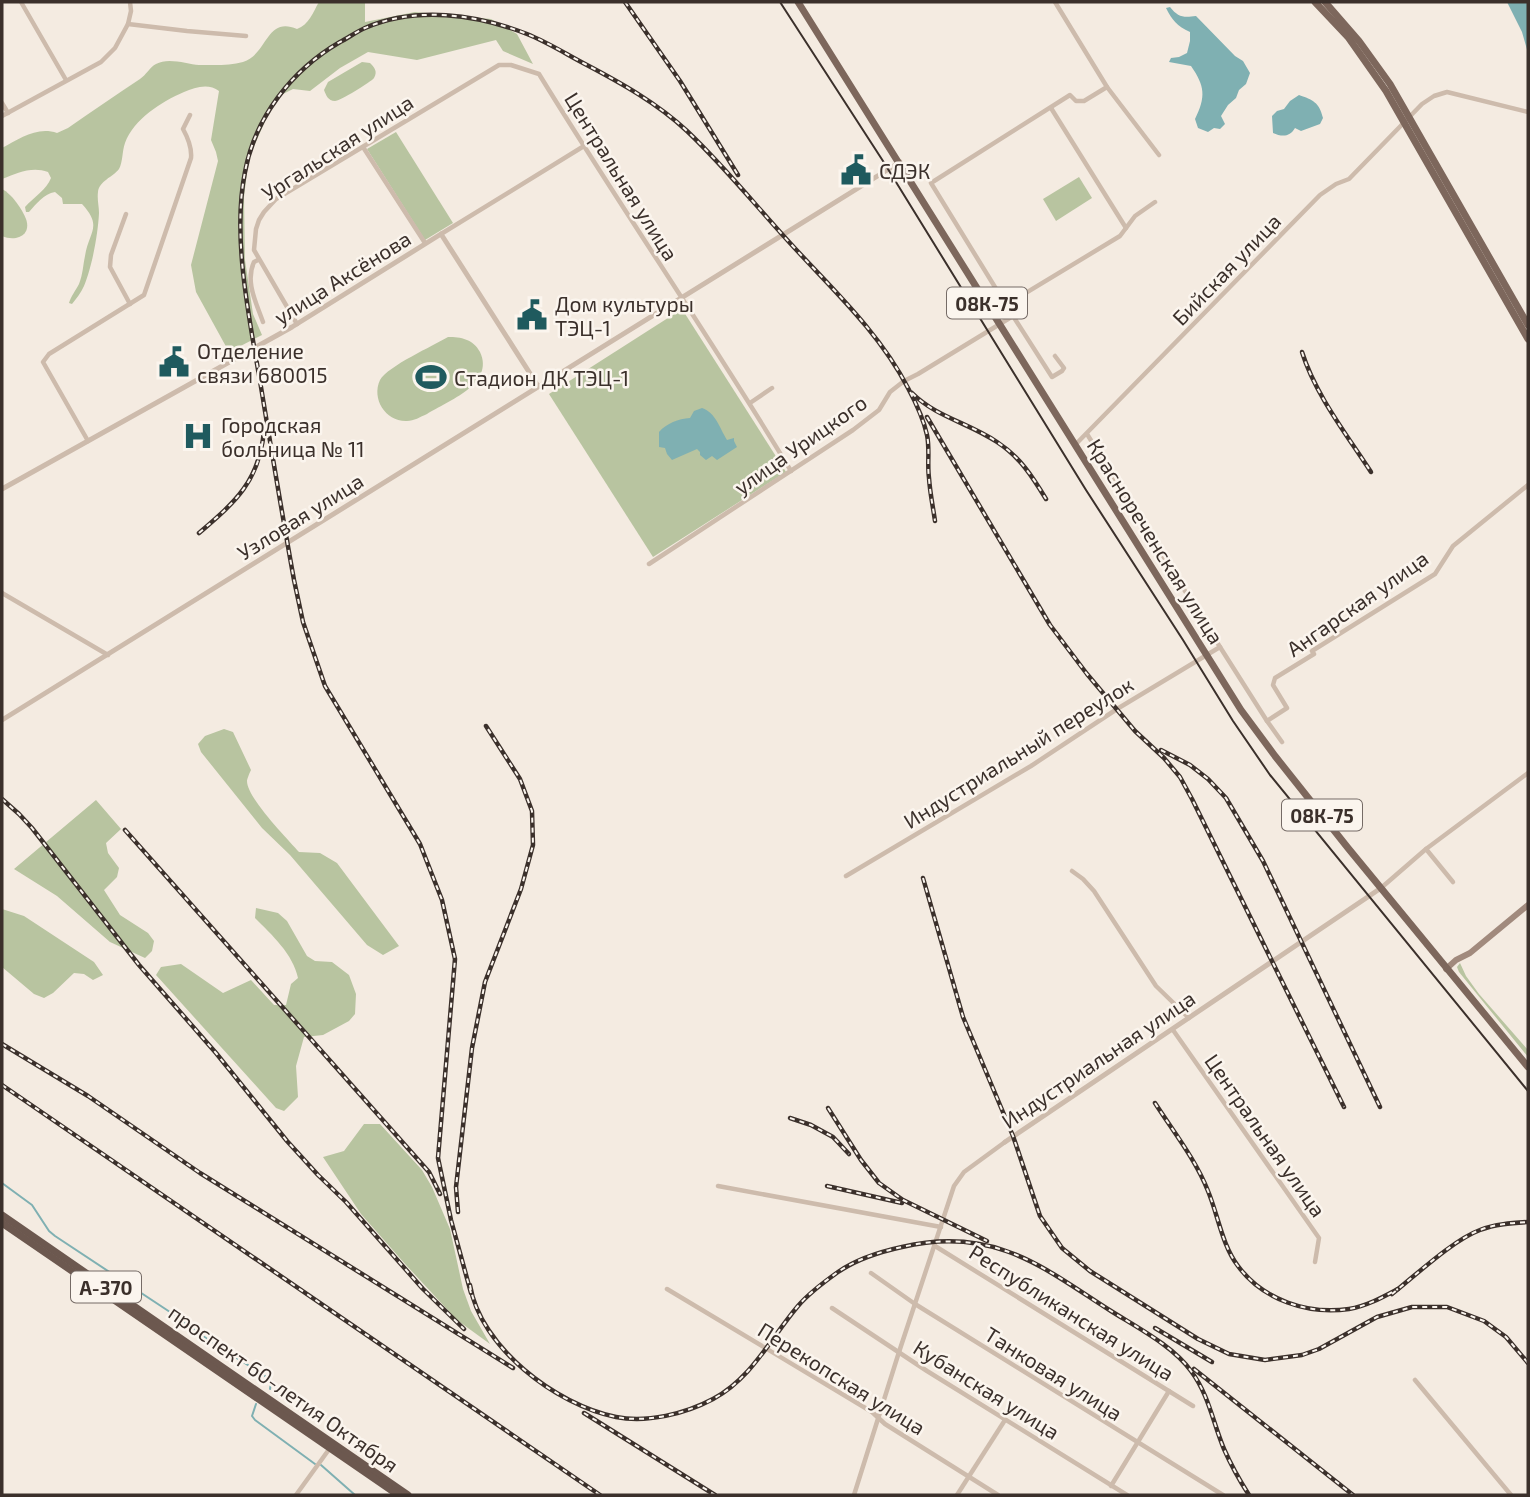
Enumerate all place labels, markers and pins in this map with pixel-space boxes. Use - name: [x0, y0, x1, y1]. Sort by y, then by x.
- public building icon: СДЭК: [839, 153, 873, 187]
- place label: СДЭК: [879, 158, 930, 183]
- place label: Дом культуры ТЭЦ-1: [555, 291, 694, 340]
- public building icon: Дом культуры ТЭЦ-1: [515, 298, 549, 332]
- place label: Отделение связи 680015: [197, 338, 328, 387]
- public building icon: Отделение связи 680015: [157, 345, 191, 379]
- sports icon: Стадион ДК ТЭЦ-1: [414, 360, 448, 394]
- place label: Стадион ДК ТЭЦ-1: [454, 365, 629, 390]
- place label: Городская больница № 11: [221, 412, 365, 461]
- hospital icon: Городская больница № 11: [181, 419, 215, 453]

